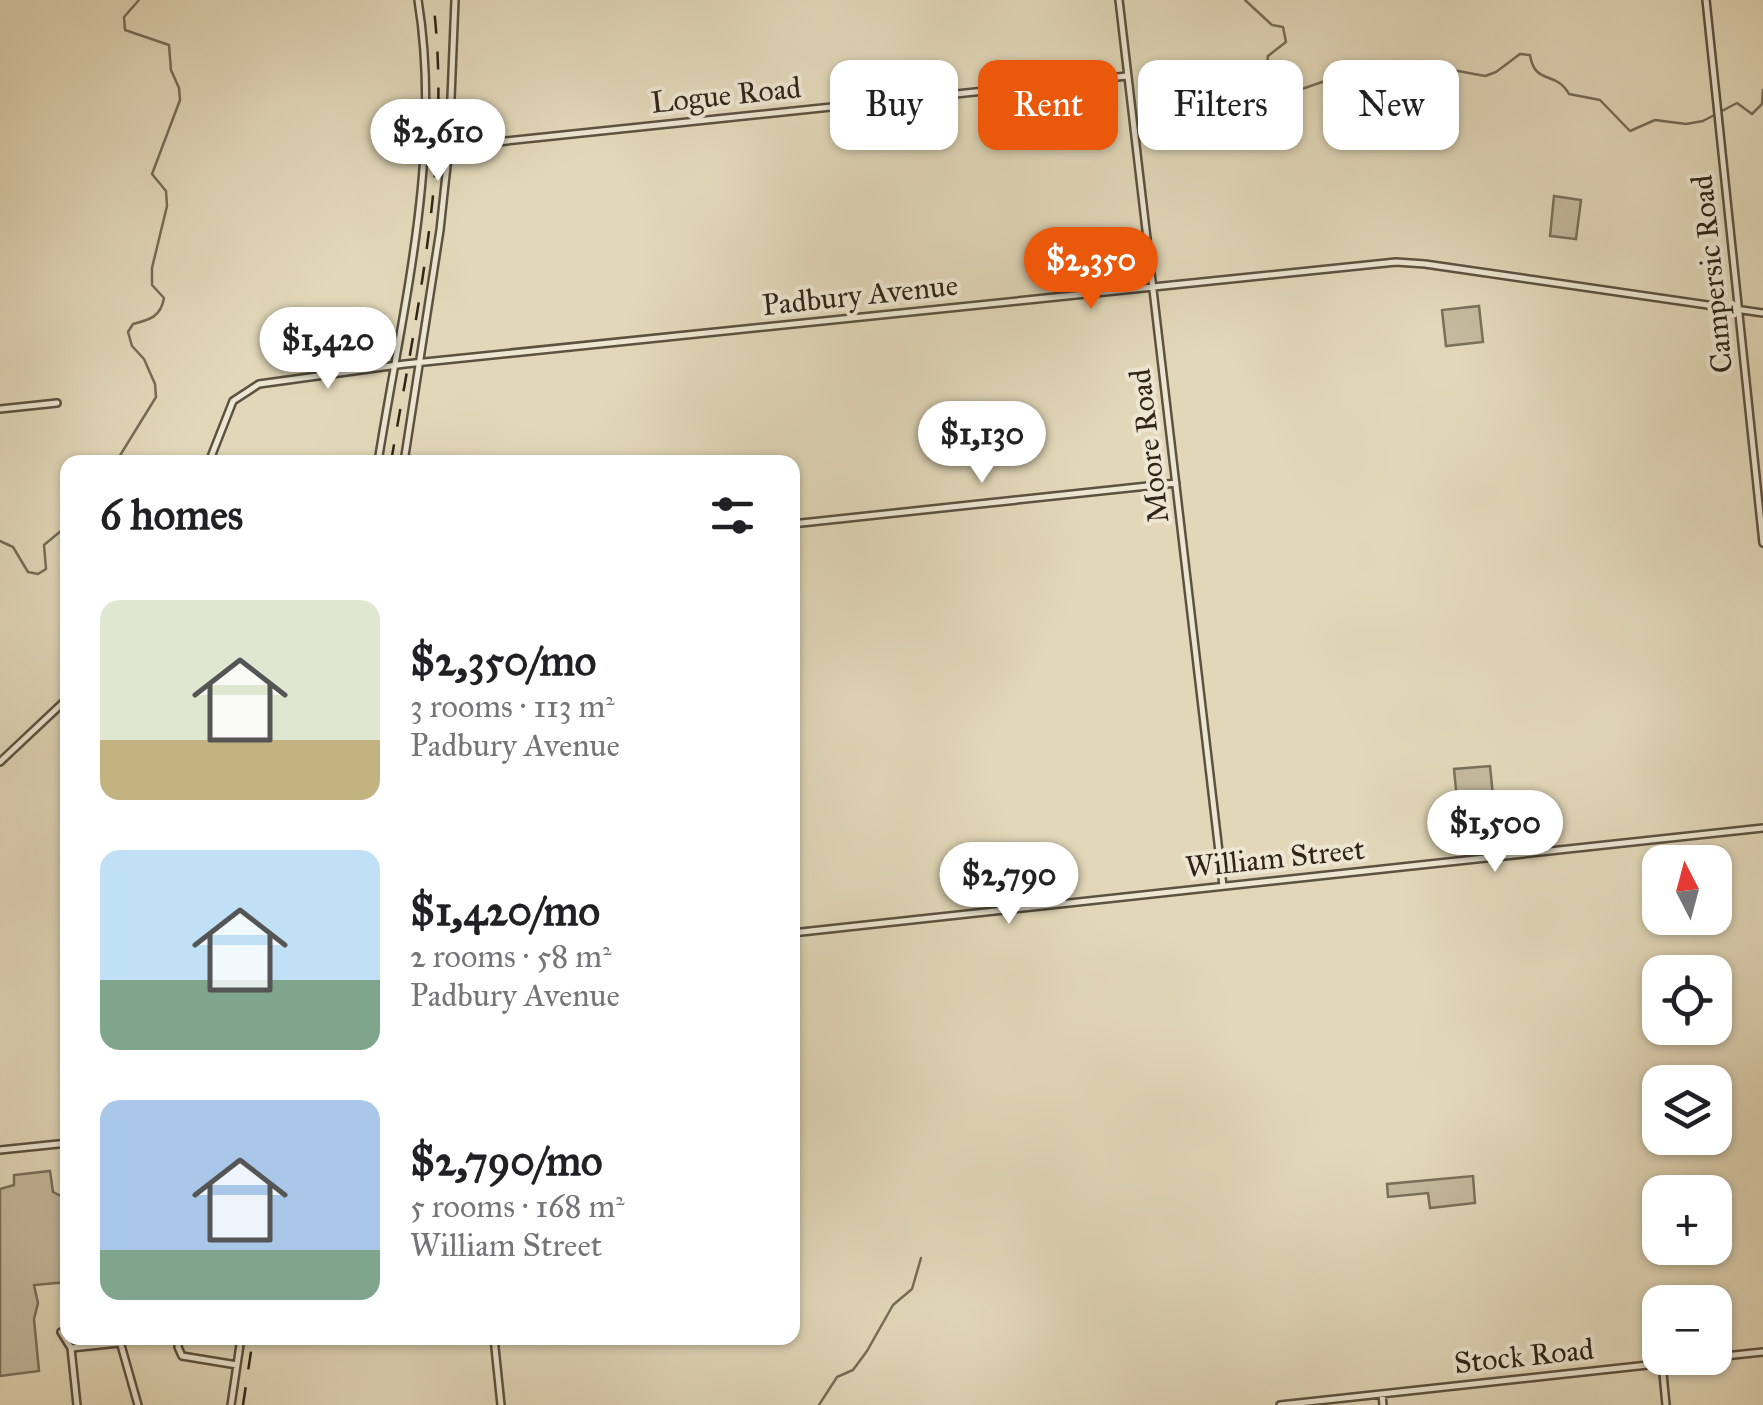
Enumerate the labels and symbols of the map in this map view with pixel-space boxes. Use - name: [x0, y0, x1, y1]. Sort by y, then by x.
- street label: Logue Road: [649, 69, 803, 121]
- pin: $2,610: [357, 99, 519, 184]
- street label: Campersic Road: [1684, 173, 1740, 375]
- pin: $2,350: [1010, 227, 1172, 312]
- street label: Padbury Avenue: [760, 267, 960, 323]
- pin: $1,420: [247, 307, 409, 392]
- street label: Moore Road: [1122, 367, 1176, 525]
- pin: $1,130: [901, 401, 1063, 486]
- pin: $1,500: [1414, 790, 1576, 875]
- street label: William Street: [1184, 831, 1367, 885]
- pin: $2,790: [928, 842, 1090, 927]
- north arrow: [1642, 845, 1732, 935]
- street label: Stock Road: [1452, 1331, 1596, 1381]

